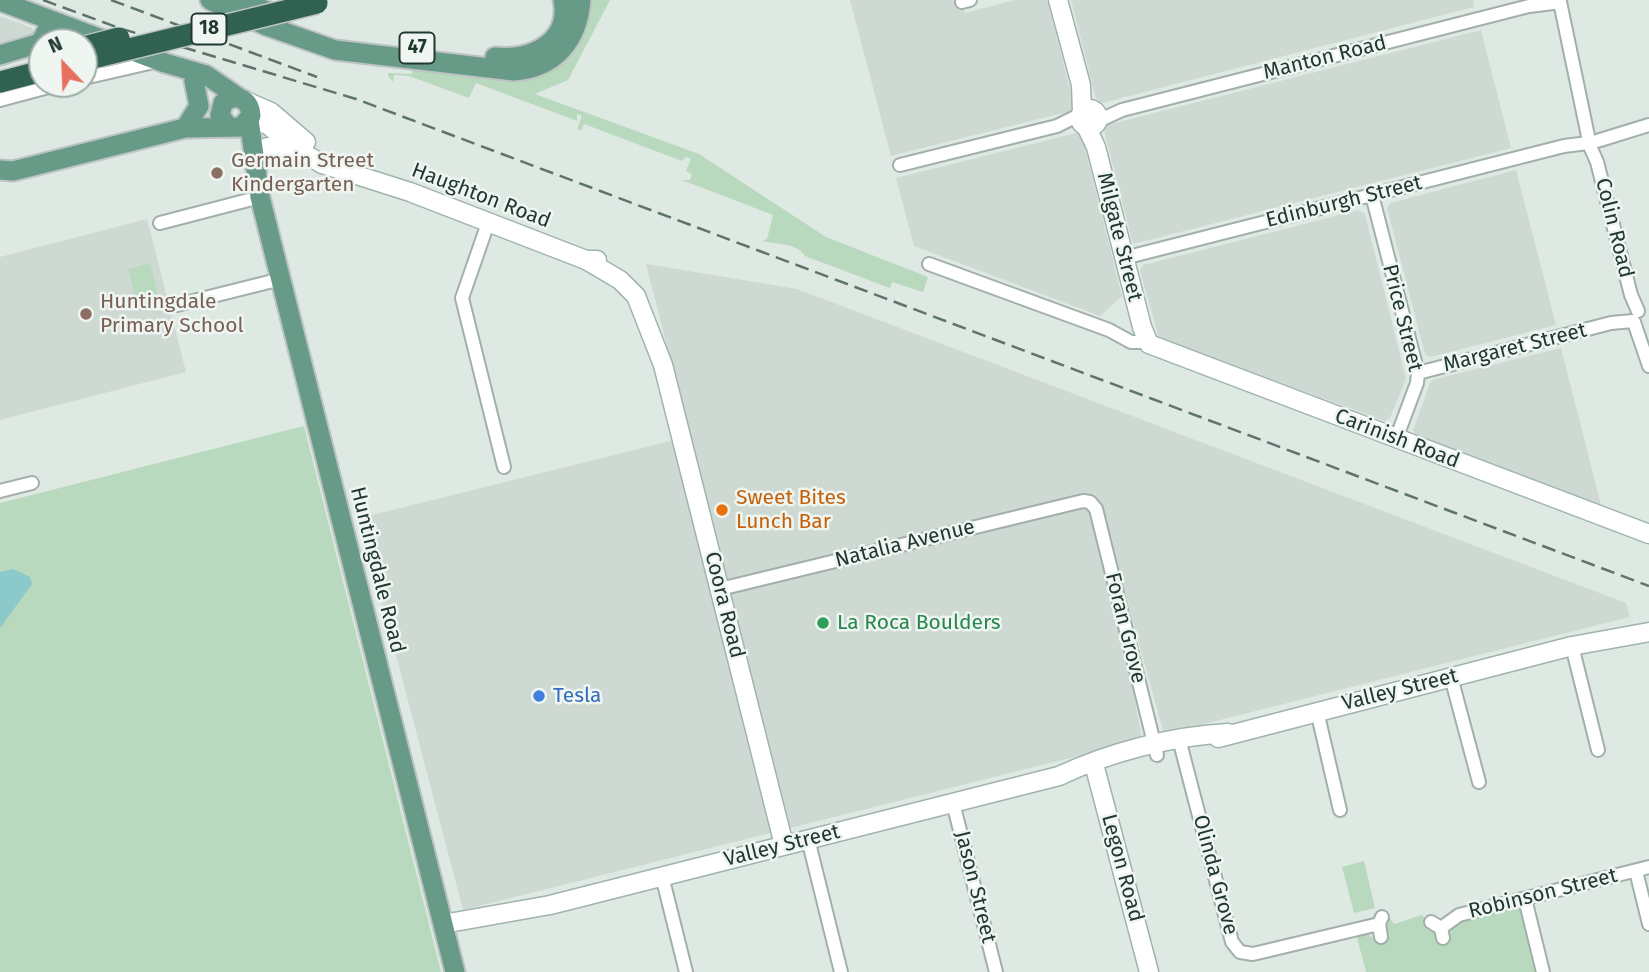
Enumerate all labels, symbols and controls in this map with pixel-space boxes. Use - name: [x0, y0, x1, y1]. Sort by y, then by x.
- road number: 18: [192, 14, 227, 44]
- north arrow: [28, 28, 98, 98]
- street label: Manton Road: [1261, 31, 1389, 85]
- text: N: [45, 32, 66, 58]
- road number: 47: [400, 32, 434, 64]
- place label: Germain Street Kindergarten: [231, 148, 374, 198]
- street label: Haughton Road: [408, 158, 554, 234]
- marker: Germain Street Kindergarten: [209, 165, 225, 181]
- street label: Milgate Street: [1091, 170, 1147, 304]
- street label: Edinburgh Street: [1263, 170, 1425, 234]
- street label: Colin Road: [1589, 175, 1639, 281]
- street label: Price Street: [1377, 262, 1427, 374]
- place label: Huntingdale Primary School: [100, 289, 244, 339]
- marker: Huntingdale Primary School: [78, 306, 94, 322]
- street label: Margaret Street: [1441, 318, 1589, 378]
- street label: Carinish Road: [1331, 404, 1463, 474]
- street label: Huntingdale Road: [344, 484, 410, 656]
- place label: Sweet Bites Lunch Bar: [736, 485, 846, 535]
- marker: Sweet Bites Lunch Bar: [714, 502, 730, 518]
- street label: Natalia Avenue: [832, 514, 978, 574]
- street label: Coora Road: [699, 549, 749, 661]
- street label: Foran Grove: [1099, 570, 1151, 686]
- place label: La Roca Boulders: [837, 610, 1001, 636]
- marker: La Roca Boulders: [815, 615, 831, 631]
- street label: Valley Street: [1339, 663, 1461, 717]
- place label: Tesla: [553, 683, 601, 709]
- marker: Tesla: [531, 688, 547, 704]
- street label: Legon Road: [1096, 811, 1148, 925]
- street label: Olinda Grove: [1187, 812, 1243, 938]
- street label: Valley Street: [721, 819, 843, 873]
- street label: Jason Street: [949, 828, 1001, 946]
- street label: Robinson Street: [1466, 863, 1620, 925]

